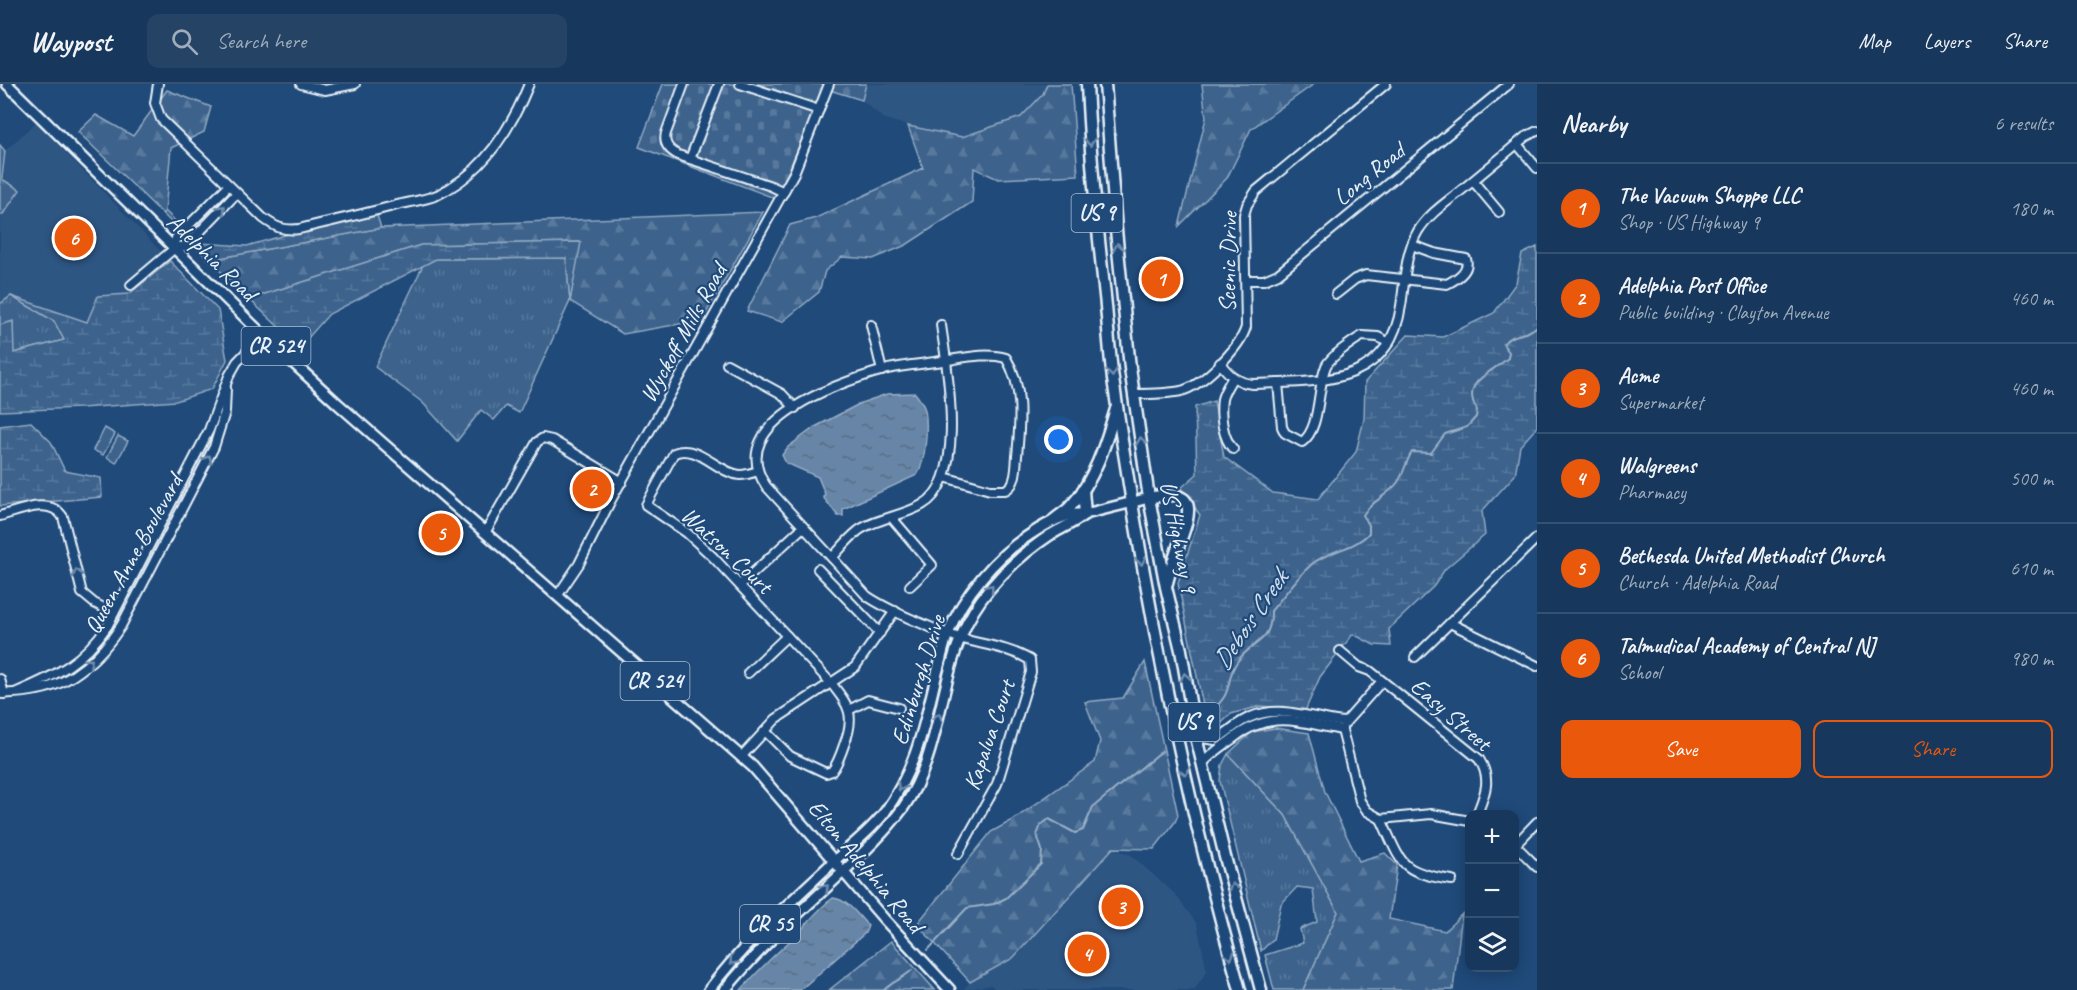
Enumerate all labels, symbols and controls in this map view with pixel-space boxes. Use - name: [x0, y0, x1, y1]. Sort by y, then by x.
- search box: [147, 14, 567, 68]
- text: Waypost: [30, 24, 111, 59]
- icon: search: [168, 25, 201, 58]
- text: Search here: [216, 27, 306, 55]
- text: Map: [1858, 28, 1891, 54]
- text: Layers: [1924, 28, 1970, 54]
- text: Share: [2003, 28, 2047, 54]
- text: Nearby: [1561, 107, 1626, 140]
- text: 6 results: [1994, 111, 2053, 136]
- street label: Long Road: [1327, 134, 1414, 212]
- one-way arrow: [1084, 138, 1097, 147]
- text: The Vacuum Shoppe LLC: [1618, 182, 1800, 210]
- road number: US 9: [1072, 194, 1122, 232]
- text: 1: [1576, 196, 1585, 221]
- text: 180 m: [2010, 196, 2053, 221]
- one-way arrow: [214, 205, 225, 216]
- street label: Adelphia Road: [161, 207, 266, 310]
- street label: Scenic Drive: [1212, 209, 1244, 313]
- text: Shop · US Highway 9: [1618, 210, 1760, 235]
- pin: 6: [54, 216, 94, 260]
- one-way arrow: [1113, 242, 1125, 251]
- street label: Wyckoff Mills Road: [633, 255, 735, 407]
- pin: 1: [1142, 256, 1180, 302]
- text: Adelphia Post Office: [1618, 272, 1766, 300]
- text: 2: [1576, 286, 1585, 311]
- text: 460 m: [2010, 286, 2053, 311]
- text: Public building · Clayton Avenue: [1618, 300, 1828, 325]
- road number: CR 524: [242, 327, 310, 365]
- text: Acme: [1618, 362, 1658, 390]
- one-way arrow: [1106, 369, 1118, 378]
- text: 3: [1576, 376, 1585, 401]
- text: 460 m: [2010, 376, 2053, 401]
- text: Supermarket: [1618, 390, 1703, 415]
- your location: [1044, 425, 1073, 454]
- one-way arrow: [1135, 436, 1147, 445]
- text: Walgreens: [1618, 452, 1696, 480]
- one-way arrow: [201, 454, 212, 465]
- street label: Queen Anne Boulevard: [77, 466, 191, 639]
- pin: 2: [572, 466, 612, 512]
- text: 4: [1576, 466, 1585, 491]
- text: 500 m: [2010, 466, 2053, 491]
- street label: US Highway 9: [1153, 479, 1205, 598]
- text: Pharmacy: [1618, 480, 1686, 505]
- street label: Watson Court: [675, 500, 781, 601]
- pin: 5: [422, 510, 460, 556]
- text: Bethesda United Methodist Church: [1618, 542, 1885, 570]
- one-way arrow: [1134, 555, 1147, 565]
- text: 5: [1576, 556, 1585, 581]
- text: 610 m: [2010, 556, 2053, 581]
- water label: Debois Creek: [1205, 561, 1298, 676]
- one-way arrow: [72, 568, 85, 578]
- text: Church · Adelphia Road: [1618, 570, 1776, 595]
- one-way arrow: [983, 584, 994, 595]
- street label: Edinburgh Drive: [884, 610, 953, 748]
- text: Talmudical Academy of Central NJ: [1618, 632, 1875, 660]
- text: 6: [1576, 646, 1585, 671]
- text: 980 m: [2010, 646, 2053, 671]
- one-way arrow: [82, 659, 93, 670]
- text: School: [1618, 660, 1661, 685]
- road number: CR 524: [620, 662, 690, 700]
- street label: Easy Street: [1404, 671, 1499, 759]
- one-way arrow: [1180, 672, 1192, 682]
- street label: Kapalua Court: [956, 674, 1023, 794]
- road number: US 9: [1168, 703, 1220, 741]
- one-way arrow: [931, 712, 943, 723]
- button: Save: [1561, 720, 1801, 778]
- button: Share: [1813, 720, 2053, 778]
- one-way arrow: [1178, 767, 1191, 777]
- one-way arrow: [897, 781, 908, 791]
- street label: Elton Adelphia Road: [802, 793, 933, 941]
- map controls: [1465, 810, 1519, 972]
- button: +: [1465, 810, 1519, 864]
- button: −: [1465, 864, 1519, 918]
- one-way arrow: [1228, 883, 1240, 893]
- pin: 3: [1102, 884, 1140, 930]
- one-way arrow: [818, 885, 829, 896]
- road number: CR 55: [740, 905, 800, 943]
- button: layers: [1465, 918, 1519, 972]
- pin: 4: [1068, 932, 1106, 976]
- one-way arrow: [1223, 950, 1235, 960]
- one-way arrow: [729, 954, 740, 964]

